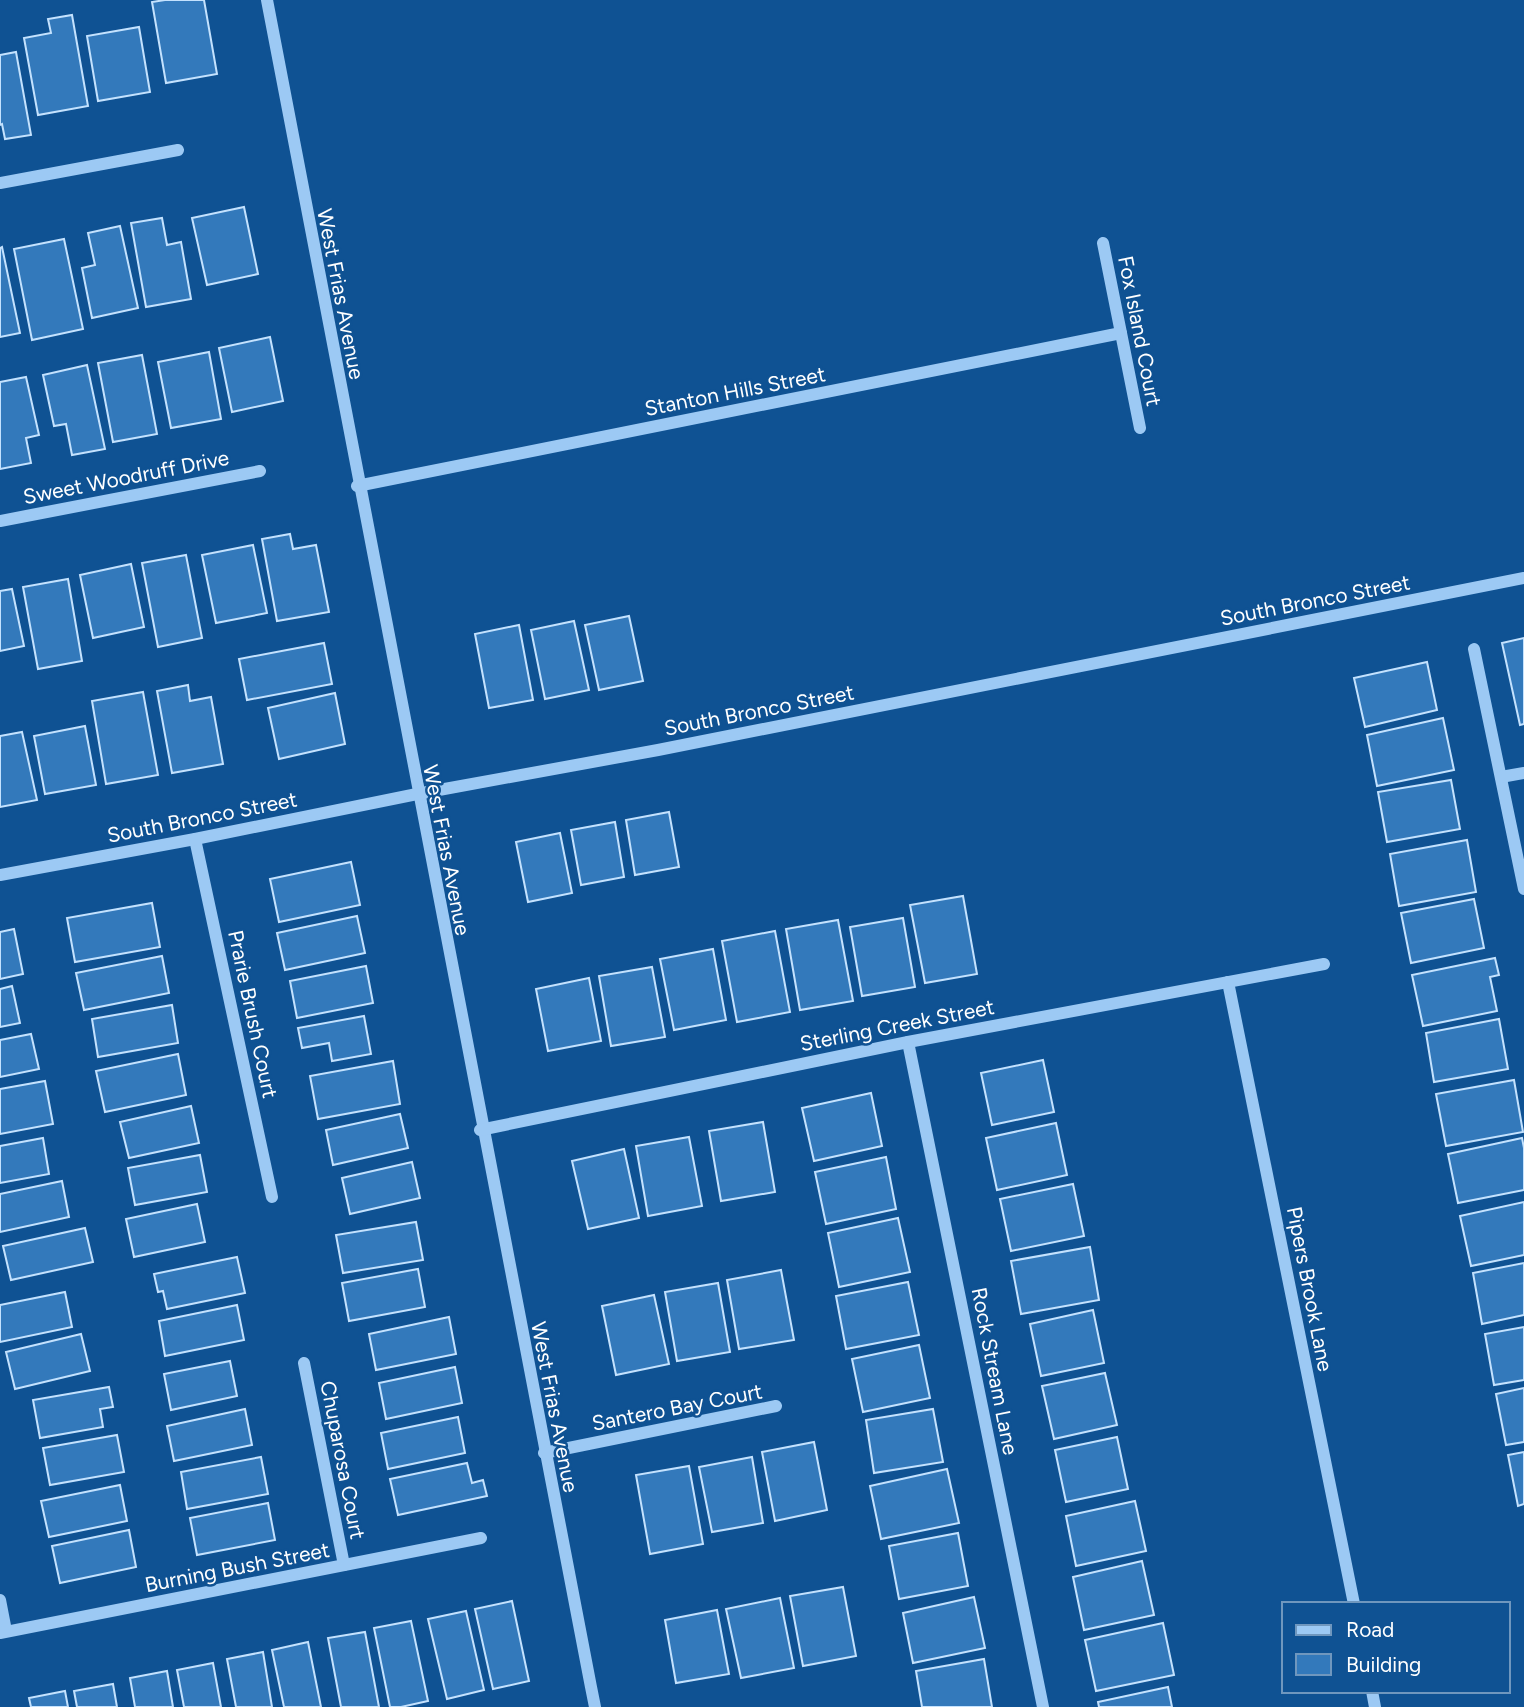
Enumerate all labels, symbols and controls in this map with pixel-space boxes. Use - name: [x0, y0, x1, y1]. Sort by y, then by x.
- street label: West Frias Avenue: [312, 206, 370, 382]
- street label: Fox Island Court: [1113, 254, 1167, 408]
- street label: Stanton Hills Street: [642, 361, 828, 421]
- street label: Sweet Woodruff Drive: [21, 445, 231, 509]
- street label: South Bronco Street: [1218, 569, 1412, 631]
- street label: South Bronco Street: [662, 679, 856, 741]
- street label: West Frias Avenue: [418, 762, 476, 938]
- street label: South Bronco Street: [105, 786, 299, 848]
- street label: Prarie Brush Court: [223, 928, 283, 1100]
- street label: Sterling Creek Street: [798, 994, 996, 1056]
- street label: Pipers Brook Lane: [1282, 1204, 1338, 1374]
- street label: Rock Stream Lane: [967, 1285, 1023, 1457]
- street label: West Frias Avenue: [526, 1319, 584, 1495]
- street label: Santero Bay Court: [590, 1378, 764, 1436]
- street label: Chuparosa Court: [315, 1379, 371, 1541]
- street label: Burning Bush Street: [143, 1537, 331, 1597]
- legend: [1282, 1602, 1510, 1693]
- text: Road: [1346, 1617, 1394, 1642]
- text: Building: [1346, 1652, 1421, 1677]

